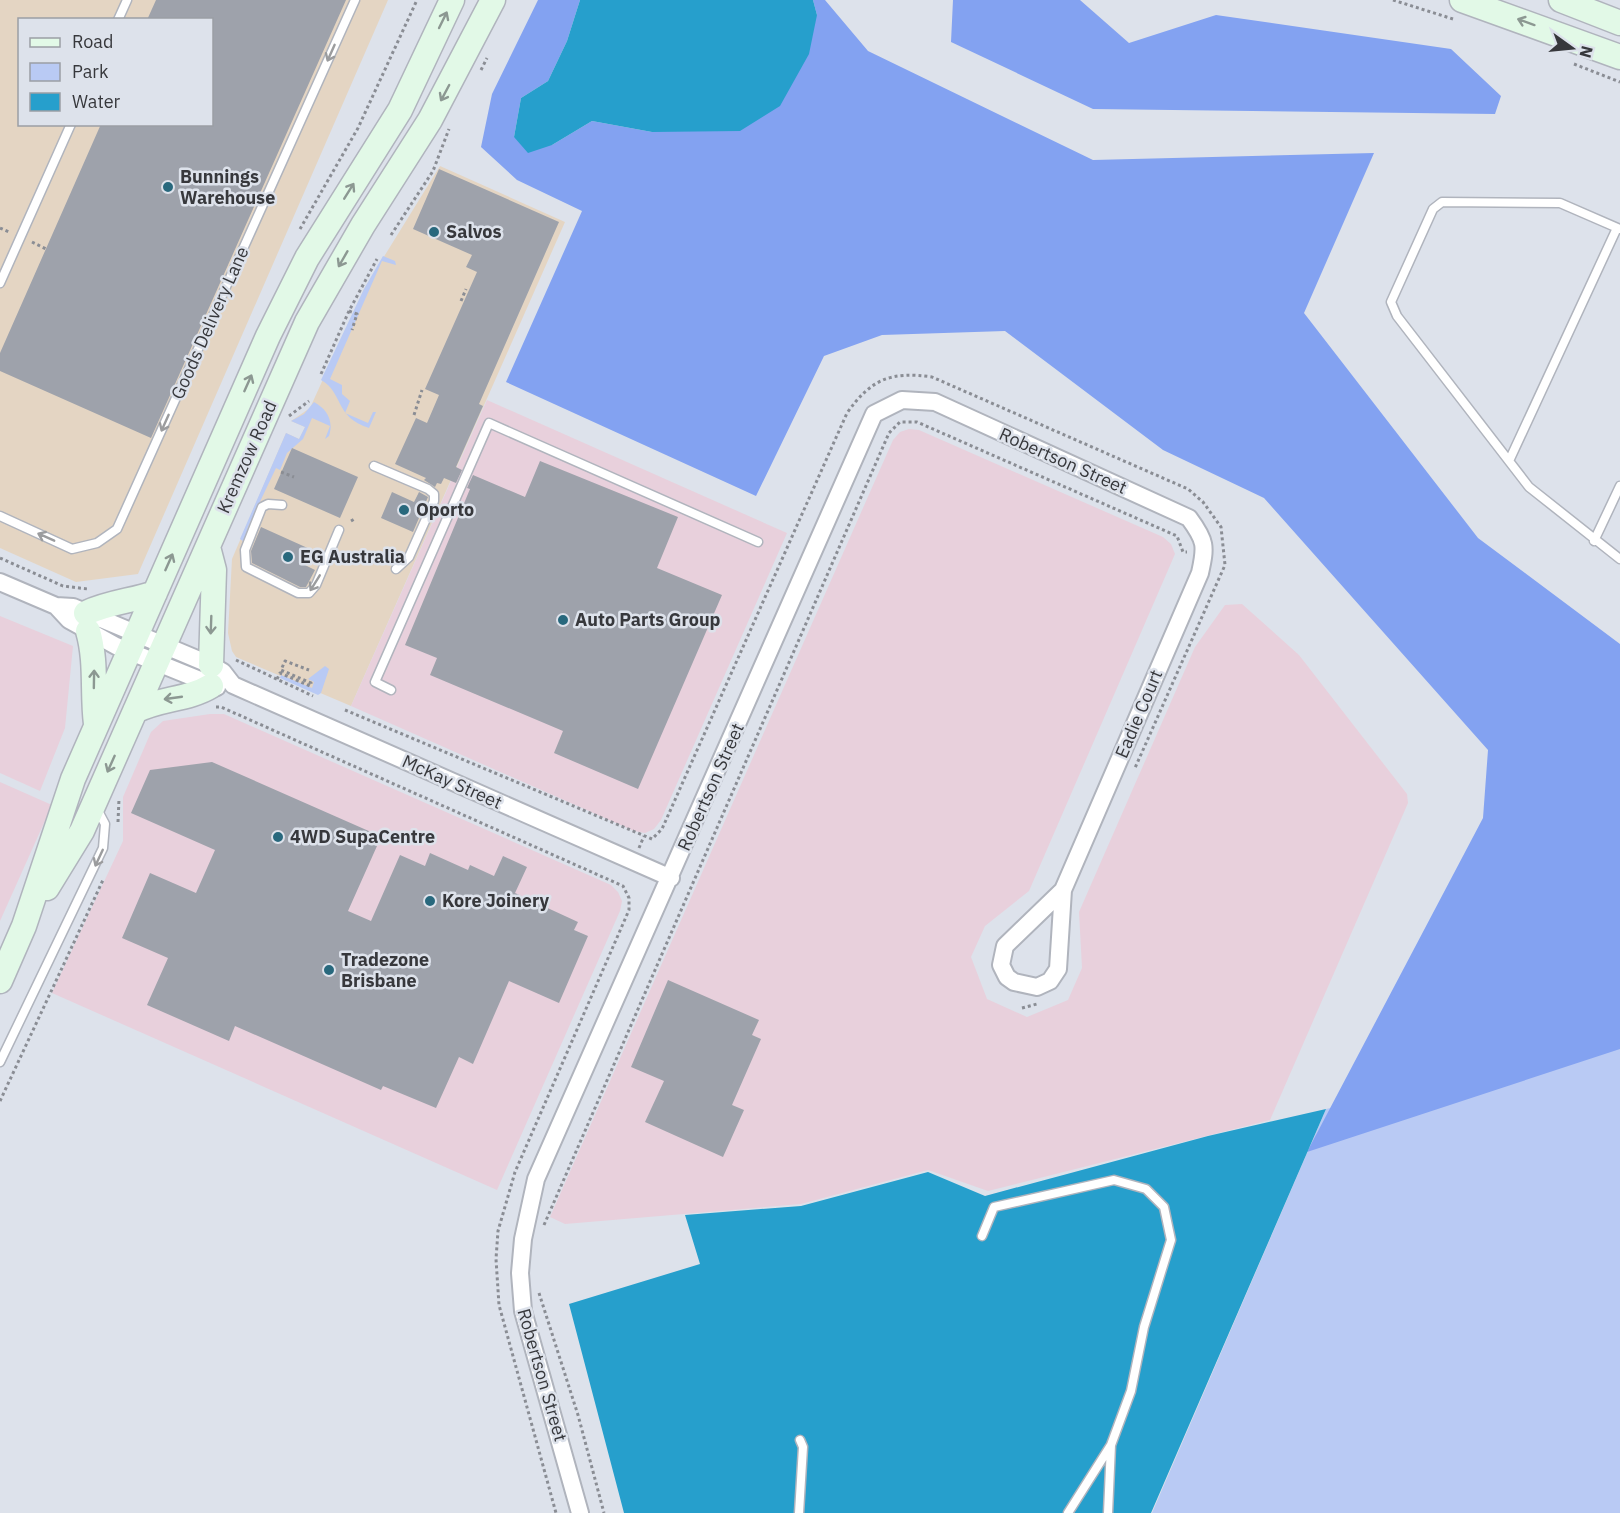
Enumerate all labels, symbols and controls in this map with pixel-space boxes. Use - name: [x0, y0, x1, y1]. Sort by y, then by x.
- one-way arrow: [438, 11, 450, 29]
- one-way arrow: [1517, 16, 1536, 27]
- legend: [18, 18, 213, 126]
- north arrow: [1542, 18, 1602, 78]
- text: Road: [72, 30, 113, 53]
- one-way arrow: [325, 44, 337, 62]
- text: N: [1575, 44, 1598, 60]
- text: Park: [72, 60, 109, 83]
- one-way arrow: [439, 84, 451, 101]
- text: Water: [72, 90, 121, 113]
- place label: Bunnings Warehouse: [180, 165, 275, 209]
- marker: Bunnings Warehouse: [161, 180, 175, 194]
- one-way arrow: [344, 183, 356, 200]
- place label: Salvos: [446, 220, 502, 243]
- marker: Salvos: [427, 225, 441, 239]
- street label: Goods Delivery Lane: [166, 243, 254, 403]
- one-way arrow: [337, 250, 349, 267]
- one-way arrow: [242, 375, 254, 393]
- street label: Kremzow Road: [211, 397, 282, 517]
- one-way arrow: [159, 413, 170, 431]
- street label: Robertson Street: [996, 422, 1131, 499]
- place label: Oporto: [416, 498, 474, 521]
- marker: Oporto: [397, 503, 411, 517]
- one-way arrow: [38, 531, 56, 543]
- place label: EG Australia: [300, 545, 405, 568]
- marker: EG Australia: [281, 550, 295, 564]
- one-way arrow: [164, 553, 175, 571]
- one-way arrow: [309, 574, 321, 591]
- place label: Auto Parts Group: [575, 608, 721, 631]
- marker: Auto Parts Group: [556, 613, 570, 627]
- one-way arrow: [206, 615, 217, 635]
- street label: Eadie Court: [1110, 666, 1167, 761]
- one-way arrow: [89, 669, 100, 689]
- one-way arrow: [164, 692, 184, 703]
- street label: Robertson Street: [672, 719, 749, 854]
- street label: McKay Street: [399, 749, 506, 814]
- one-way arrow: [105, 755, 117, 773]
- place label: 4WD SupaCentre: [290, 825, 435, 848]
- marker: 4WD SupaCentre: [271, 830, 285, 844]
- one-way arrow: [92, 848, 104, 866]
- place label: Kore Joinery: [442, 889, 549, 912]
- marker: Kore Joinery: [423, 894, 437, 908]
- place label: Tradezone Brisbane: [341, 948, 429, 992]
- marker: Tradezone Brisbane: [322, 963, 336, 977]
- street label: Robertson Street: [512, 1306, 572, 1444]

